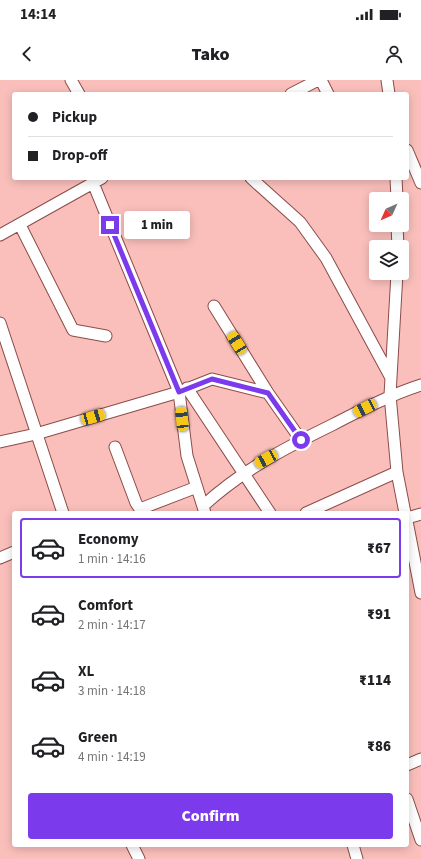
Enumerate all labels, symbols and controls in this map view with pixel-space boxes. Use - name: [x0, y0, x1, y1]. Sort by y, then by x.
- text: 14:14: [20, 4, 56, 25]
- text: Tako: [191, 42, 230, 67]
- icon: back: [16, 43, 38, 65]
- icon: person: [383, 43, 405, 65]
- text: Pickup: [52, 107, 97, 128]
- text: Drop-off: [52, 145, 107, 166]
- north arrow: [369, 192, 409, 232]
- map controls: [369, 192, 409, 280]
- callout: 1 min: [124, 211, 190, 239]
- route end: [101, 216, 119, 234]
- text: 1 min: [141, 216, 173, 234]
- button: layers: [369, 240, 409, 280]
- car: [226, 330, 248, 356]
- car: [352, 397, 378, 419]
- car: [175, 406, 189, 432]
- car: [80, 408, 106, 426]
- route start: [292, 431, 310, 449]
- car: [253, 448, 279, 470]
- text: Economy: [78, 529, 139, 550]
- icon: car: [30, 530, 66, 566]
- text: ₹67: [367, 538, 391, 559]
- text: 1 min · 14:16: [78, 550, 146, 568]
- text: Comfort: [78, 595, 133, 616]
- icon: car: [30, 596, 66, 632]
- text: ₹91: [367, 604, 391, 625]
- text: 2 min · 14:17: [78, 616, 146, 634]
- text: XL: [78, 661, 94, 682]
- icon: car: [30, 662, 66, 698]
- text: ₹114: [359, 670, 391, 691]
- text: 3 min · 14:18: [78, 682, 146, 700]
- text: Green: [78, 727, 118, 748]
- icon: car: [30, 728, 66, 764]
- text: ₹86: [367, 736, 391, 757]
- text: 4 min · 14:19: [78, 748, 146, 766]
- button: Confirm: [28, 793, 393, 839]

